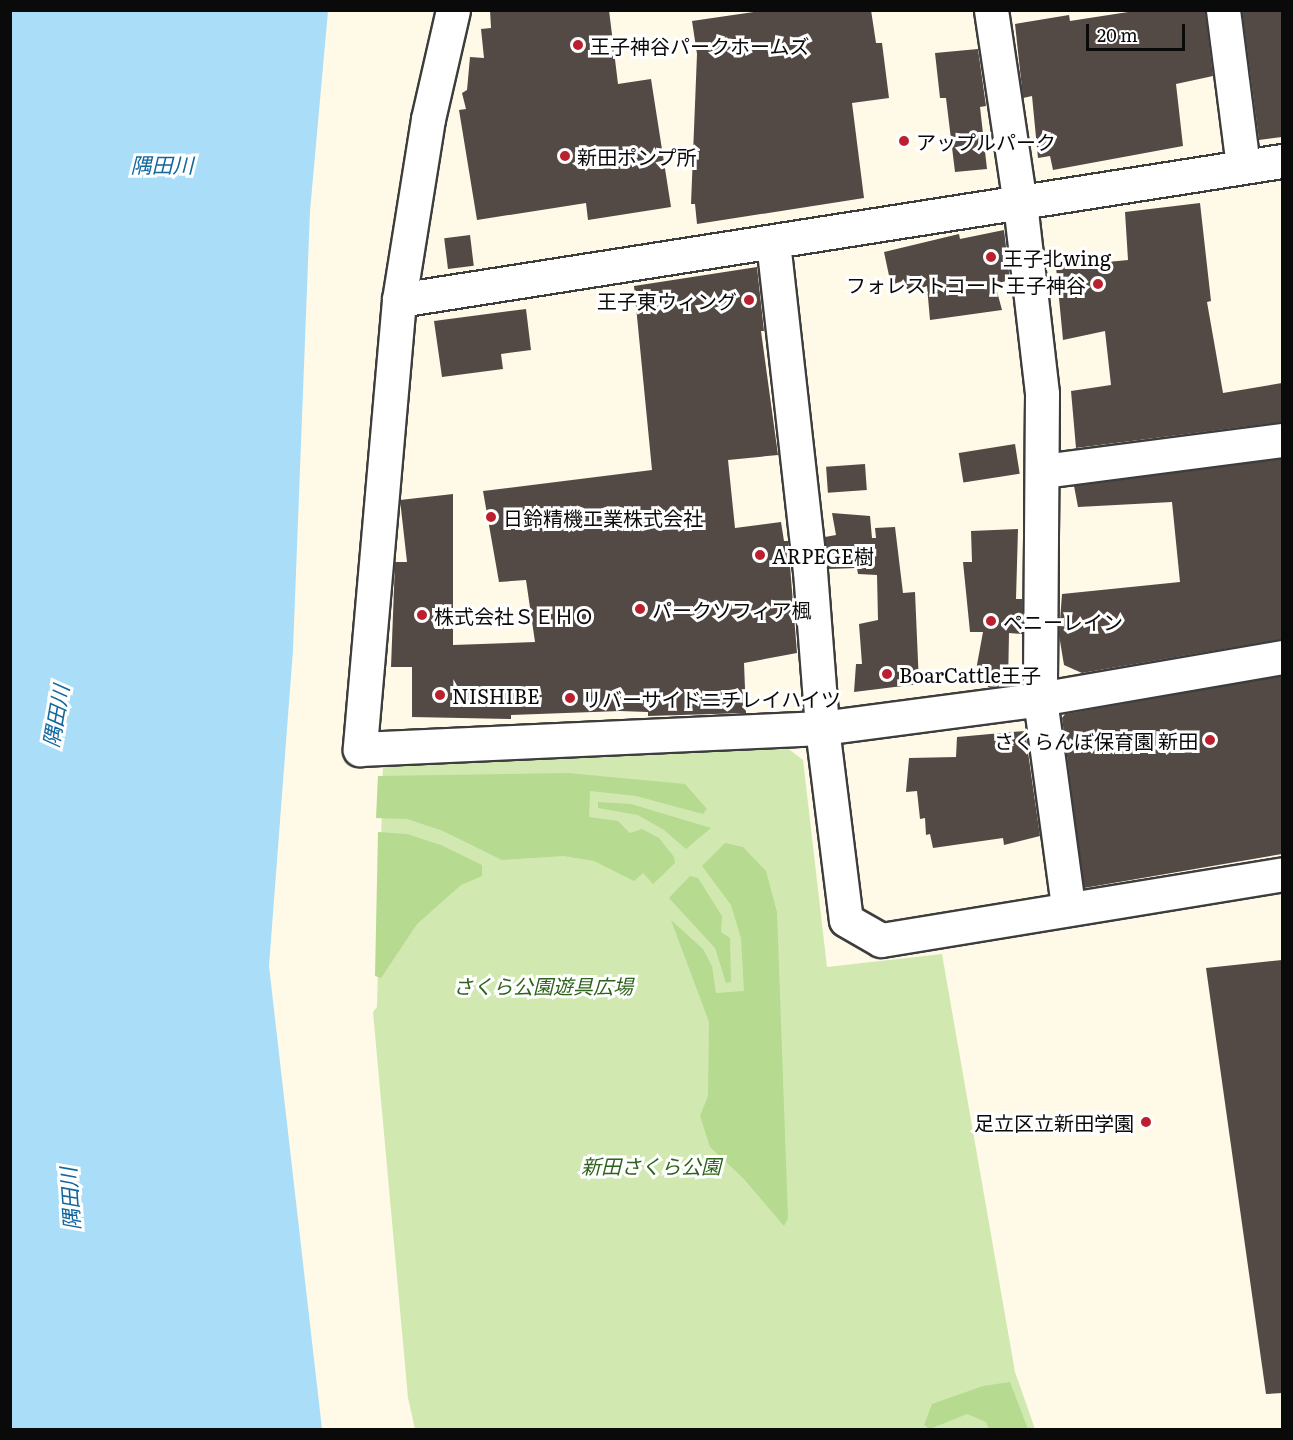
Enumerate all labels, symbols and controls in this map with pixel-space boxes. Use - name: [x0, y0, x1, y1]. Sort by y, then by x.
- scale bar: [1089, 12, 1188, 50]
- text: 20 m: [1097, 21, 1138, 48]
- place label: 王子神谷パークホームズ: [590, 33, 810, 57]
- marker: 王子神谷パークホームズ: [571, 38, 585, 52]
- place label: アップルパーク: [916, 129, 1056, 153]
- marker: アップルパーク: [897, 134, 911, 148]
- place label: 新田ポンプ所: [577, 144, 697, 168]
- marker: 新田ポンプ所: [558, 149, 572, 163]
- water label: 隅田川: [131, 151, 193, 177]
- place label: 王子北wing: [1003, 245, 1111, 269]
- marker: 王子北wing: [984, 250, 998, 264]
- place label: フォレストコート王子神谷: [846, 272, 1086, 296]
- marker: フォレストコート王子神谷: [1091, 277, 1105, 291]
- place label: 王子東ウィング: [597, 288, 737, 312]
- marker: 王子東ウィング: [742, 293, 756, 307]
- place label: 日鈴精機工業株式会社: [503, 505, 703, 529]
- marker: 日鈴精機工業株式会社: [484, 510, 498, 524]
- place label: ARPEGE樹: [772, 543, 874, 567]
- marker: ARPEGE樹: [753, 548, 767, 562]
- place label: パークソフィア楓: [652, 597, 812, 621]
- marker: パークソフィア楓: [633, 602, 647, 616]
- place label: 株式会社ＳＥＨＯ: [434, 603, 594, 627]
- marker: 株式会社ＳＥＨＯ: [415, 608, 429, 622]
- place label: ペニーレイン: [1003, 609, 1123, 633]
- marker: ペニーレイン: [984, 614, 998, 628]
- place label: BoarCattle王子: [899, 662, 1041, 686]
- marker: BoarCattle王子: [880, 667, 894, 681]
- water label: 隅田川: [37, 683, 73, 749]
- place label: NISHIBE: [452, 683, 540, 707]
- place label: リバーサイドニチレイハイツ: [582, 686, 842, 710]
- marker: NISHIBE: [433, 688, 447, 702]
- marker: リバーサイドニチレイハイツ: [563, 691, 577, 705]
- place label: さくらんぼ保育園 新田: [994, 728, 1198, 752]
- marker: さくらんぼ保育園 新田: [1203, 733, 1217, 747]
- park label: さくら公園遊具広場: [453, 973, 633, 997]
- place label: 足立区立新田学園: [974, 1110, 1134, 1134]
- marker: 足立区立新田学園: [1139, 1115, 1153, 1129]
- park label: 新田さくら公園: [581, 1153, 721, 1177]
- water label: 隅田川: [54, 1167, 84, 1231]

